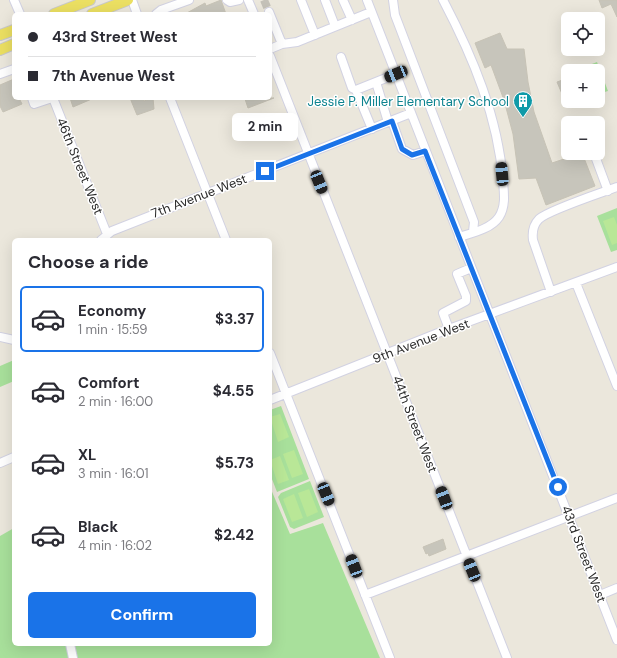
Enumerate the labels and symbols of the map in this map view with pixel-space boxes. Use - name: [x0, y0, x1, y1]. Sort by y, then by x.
- car: [383, 64, 409, 84]
- building icon: Jessie P. Miller Elementary School: [512, 90, 534, 118]
- place label: Jessie P. Miller Elementary School: [307, 93, 509, 110]
- callout: 2 min: [232, 113, 298, 141]
- street label: 46th Street West: [53, 115, 107, 217]
- route end: [256, 162, 274, 180]
- car: [495, 162, 509, 186]
- car: [309, 169, 329, 195]
- street label: 7th Avenue West: [149, 170, 249, 222]
- street label: 9th Avenue West: [370, 315, 472, 367]
- street label: 44th Street West: [389, 373, 441, 475]
- route start: [549, 478, 567, 496]
- car: [316, 481, 336, 507]
- car: [434, 485, 454, 511]
- street label: 43rd Street West: [558, 503, 610, 605]
- car: [344, 553, 364, 579]
- car: [462, 557, 482, 583]

